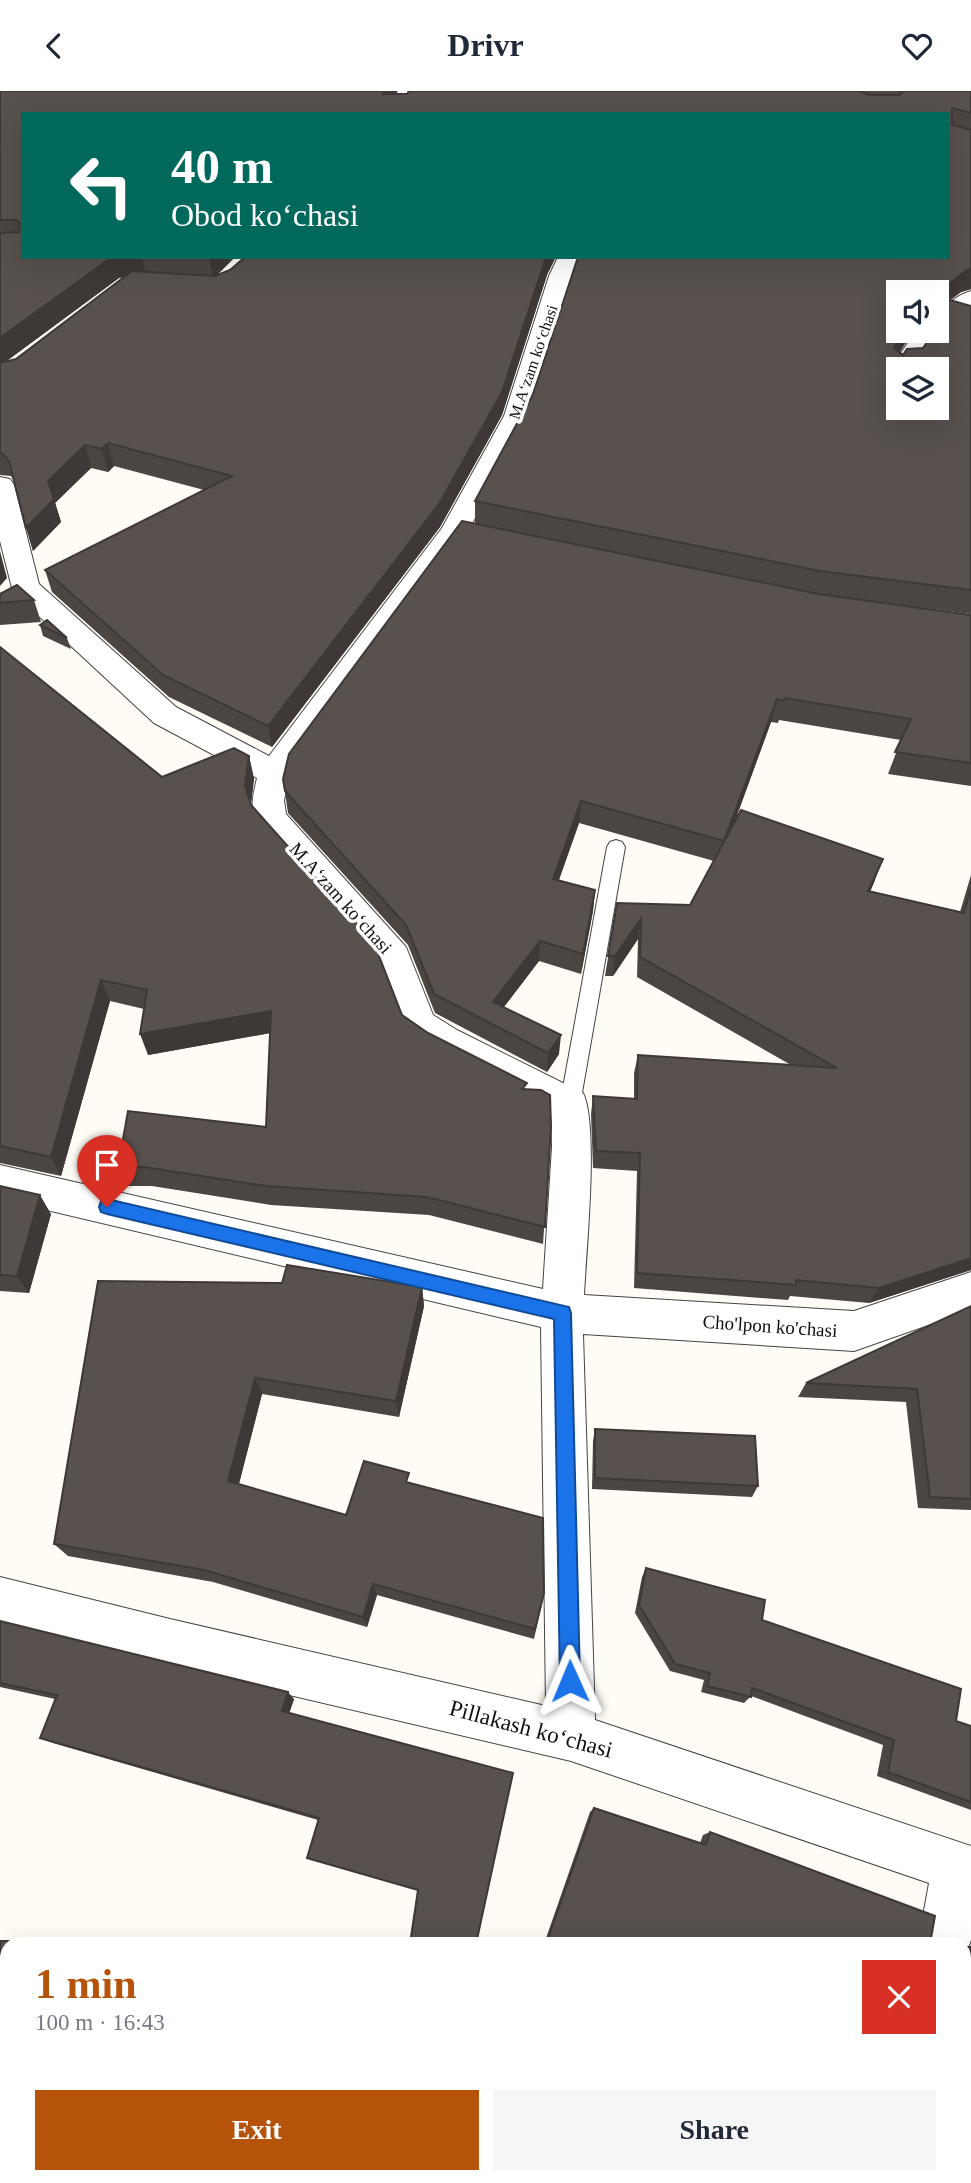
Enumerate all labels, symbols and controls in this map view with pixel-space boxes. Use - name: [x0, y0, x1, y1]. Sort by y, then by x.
- icon: back: [35, 27, 73, 65]
- text: Drivr: [447, 27, 524, 63]
- icon: heart: [898, 27, 936, 65]
- text: 40 m: [171, 139, 273, 194]
- icon: left: [56, 140, 147, 231]
- text: Obod koʻchasi: [171, 197, 359, 233]
- map controls: [886, 280, 949, 420]
- button: sound: [886, 280, 949, 343]
- street label: M.Aʻzam koʻchasi: [505, 302, 561, 421]
- button: layers: [886, 357, 949, 420]
- street label: M.Aʻzam koʻchasi: [286, 838, 396, 958]
- pin: [77, 1135, 137, 1207]
- icon: arrive: [88, 1146, 126, 1184]
- street label: Cho'lpon ko'chasi: [702, 1311, 838, 1341]
- position arrow: [533, 1644, 607, 1718]
- street label: Pillakash koʻchasi: [447, 1695, 615, 1763]
- button: close: [862, 1960, 936, 2034]
- text: 1 min: [35, 1961, 137, 2007]
- text: 100 m · 16:43: [35, 2010, 165, 2035]
- button: Exit: [35, 2090, 479, 2170]
- button: Share: [493, 2090, 936, 2170]

